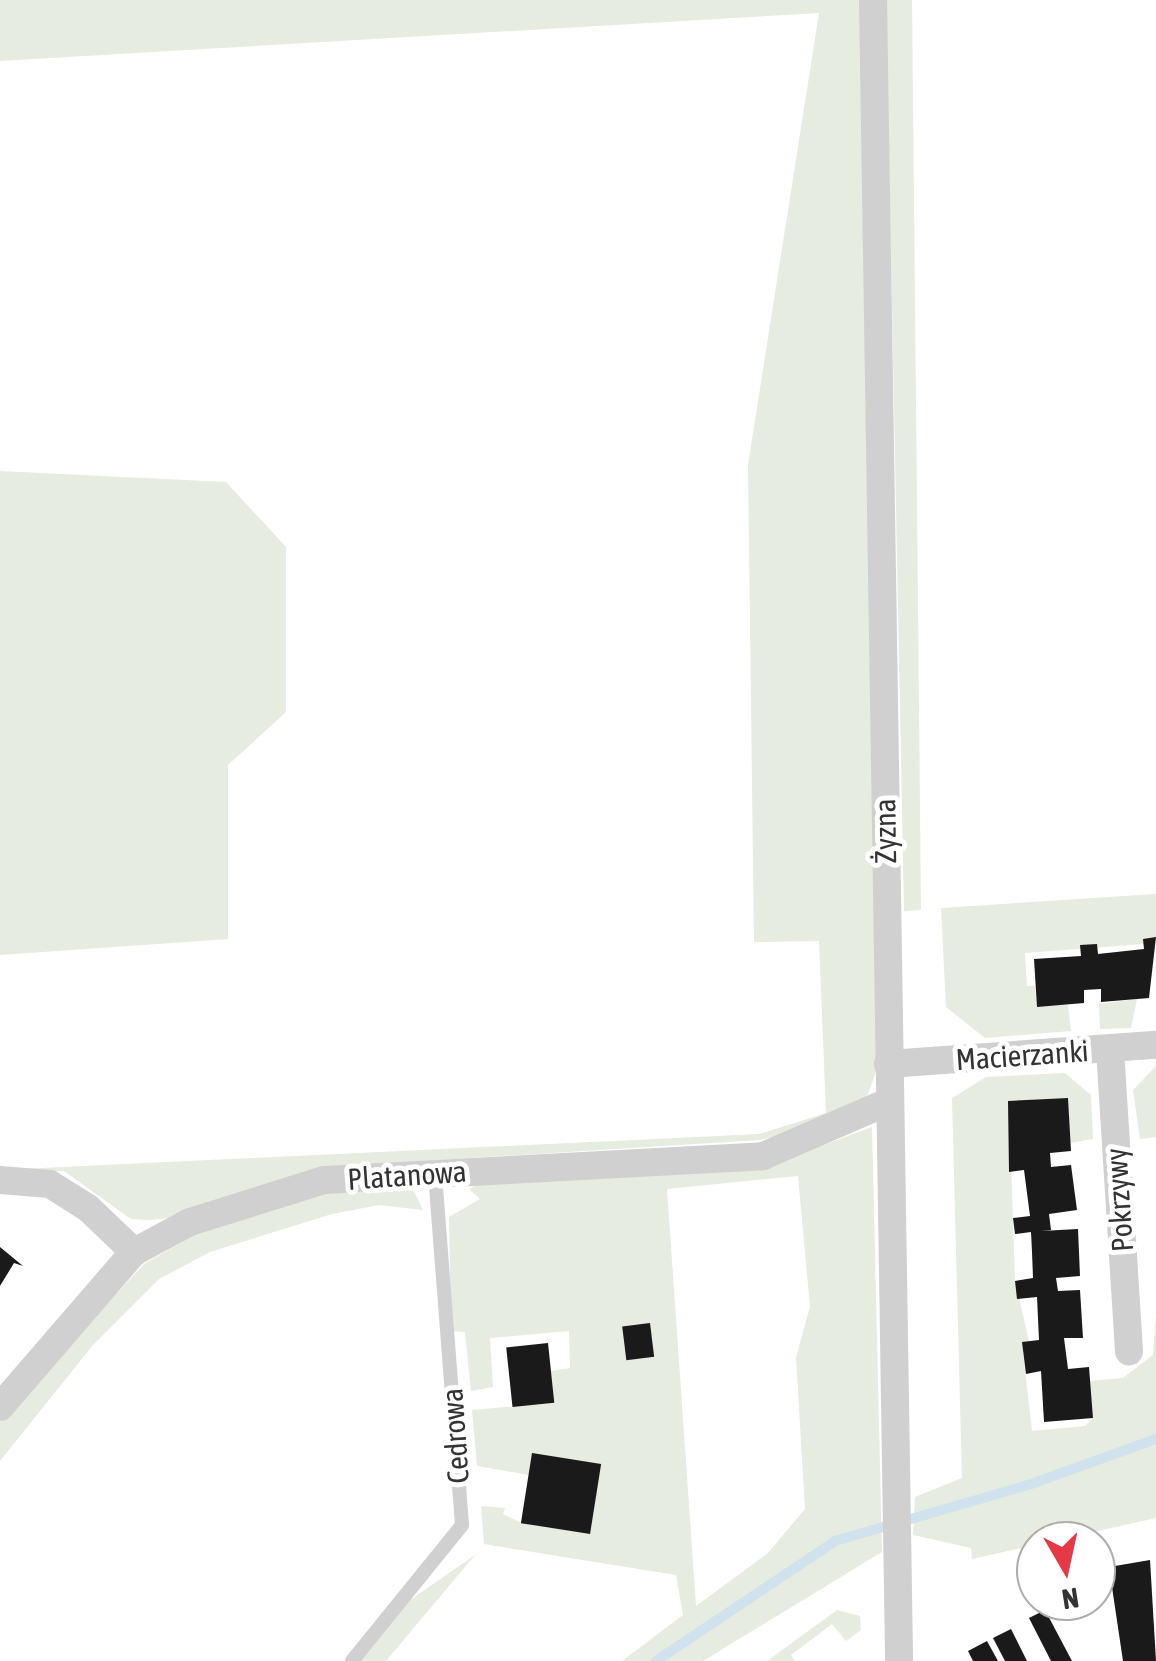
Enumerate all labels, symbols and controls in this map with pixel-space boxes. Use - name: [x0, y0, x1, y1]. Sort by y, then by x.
- street label: Żyzna: [866, 798, 904, 864]
- street label: Macierzanki: [954, 1032, 1090, 1078]
- street label: Pokrzywy: [1097, 1147, 1141, 1253]
- street label: Platanowa: [346, 1153, 468, 1197]
- street label: Cedrowa: [434, 1387, 476, 1485]
- north arrow: [1016, 1521, 1116, 1621]
- text: N: [1060, 1582, 1081, 1616]

